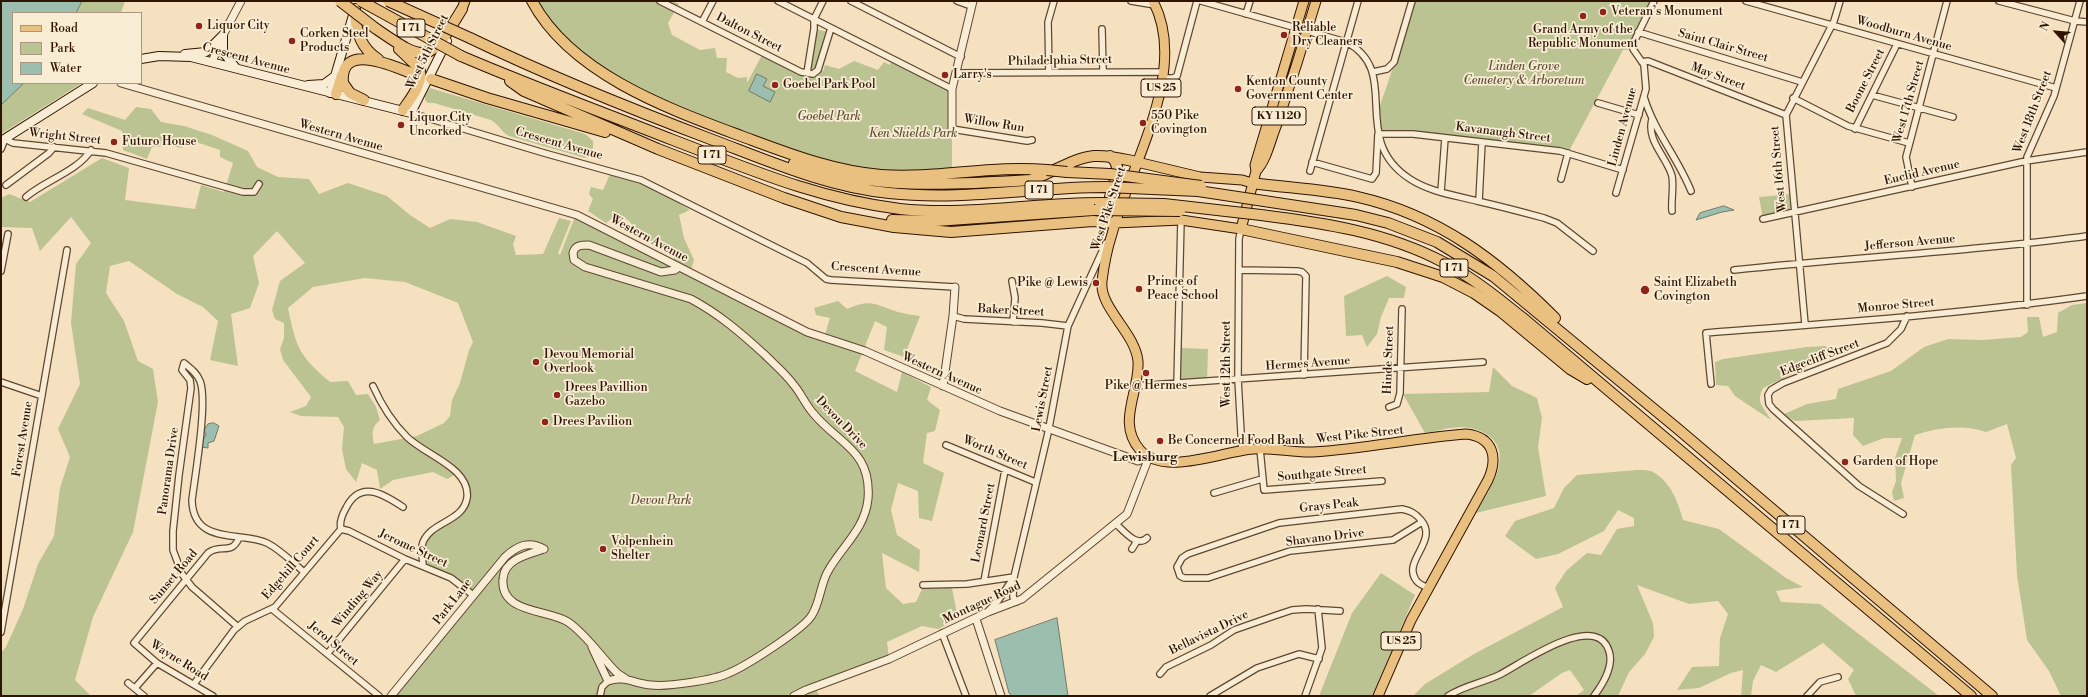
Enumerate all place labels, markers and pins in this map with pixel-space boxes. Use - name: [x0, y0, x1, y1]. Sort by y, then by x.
- place label: Veteran’s Monument: [1611, 5, 1723, 19]
- marker: Veteran’s Monument: [1598, 7, 1608, 17]
- marker: Grand Army of the Republic Monument: [1578, 11, 1588, 21]
- place label: Liquor City: [207, 19, 270, 33]
- marker: Liquor City: [194, 21, 204, 31]
- place label: Reliable Dry Cleaners: [1292, 21, 1363, 49]
- place label: Grand Army of the Republic Monument: [1528, 23, 1638, 51]
- place label: Corken Steel Products: [300, 27, 369, 55]
- marker: Reliable Dry Cleaners: [1279, 30, 1289, 40]
- marker: Corken Steel Products: [287, 36, 297, 46]
- place label: Larry's: [953, 68, 992, 82]
- marker: Larry's: [940, 70, 950, 80]
- place label: Kenton County Government Center: [1246, 75, 1353, 103]
- place label: Goebel Park Pool: [783, 78, 875, 92]
- marker: Goebel Park Pool: [770, 80, 780, 90]
- marker: Kenton County Government Center: [1233, 84, 1243, 94]
- place label: 550 Pike Covington: [1151, 109, 1207, 137]
- place label: Liquor City Uncorked: [409, 111, 472, 139]
- marker: 550 Pike Covington: [1138, 118, 1148, 128]
- marker: Liquor City Uncorked: [396, 120, 406, 130]
- place label: Futuro House: [122, 135, 196, 149]
- marker: Futuro House: [109, 137, 119, 147]
- place label: Prince of Peace School: [1147, 275, 1218, 303]
- place label: Pike @ Lewis: [1017, 276, 1088, 290]
- place label: Saint Elizabeth Covington: [1654, 276, 1737, 304]
- marker: Pike @ Lewis: [1091, 278, 1101, 288]
- marker: Prince of Peace School: [1134, 284, 1144, 294]
- marker: Saint Elizabeth Covington: [1639, 284, 1651, 296]
- place label: Devou Memorial Overlook: [544, 348, 634, 376]
- marker: Devou Memorial Overlook: [531, 357, 541, 367]
- marker: Pike @ Hermes: [1141, 368, 1151, 378]
- place label: Pike @ Hermes: [1105, 379, 1187, 393]
- place label: Drees Pavillion Gazebo: [565, 381, 648, 409]
- marker: Drees Pavillion Gazebo: [552, 390, 562, 400]
- place label: Drees Pavilion: [553, 415, 632, 429]
- marker: Drees Pavilion: [540, 417, 550, 427]
- place label: Be Concerned Food Bank: [1168, 434, 1305, 448]
- marker: Be Concerned Food Bank: [1155, 436, 1165, 446]
- place label: Garden of Hope: [1853, 455, 1938, 469]
- marker: Garden of Hope: [1840, 457, 1850, 467]
- place label: Volpenhein Shelter: [611, 535, 673, 563]
- marker: Volpenhein Shelter: [598, 544, 608, 554]

